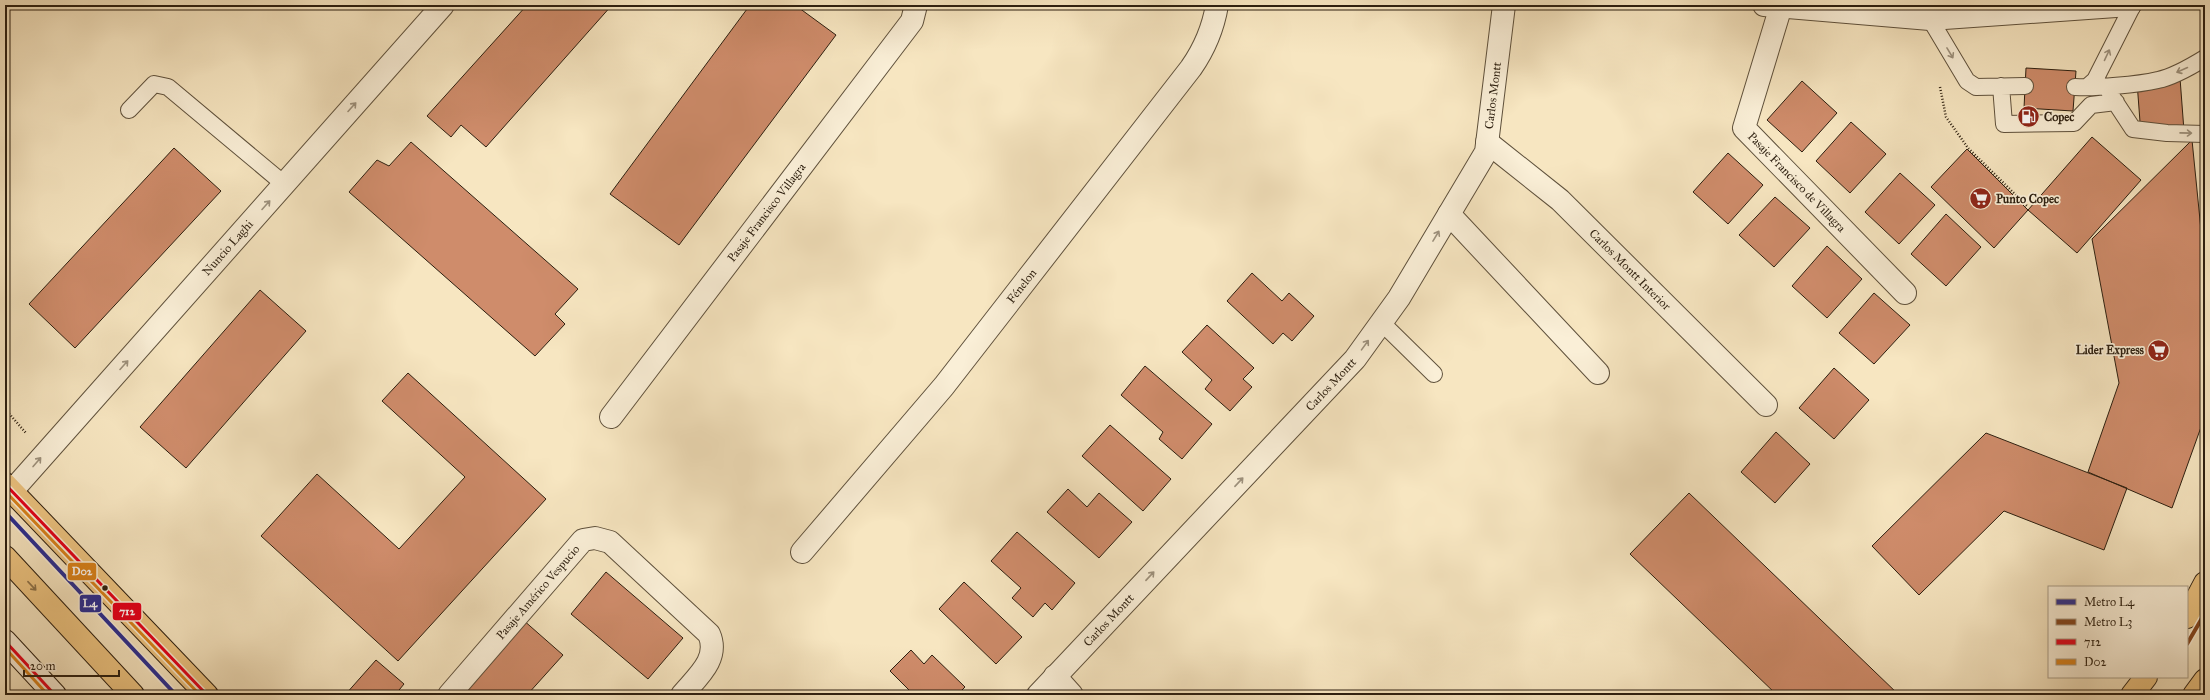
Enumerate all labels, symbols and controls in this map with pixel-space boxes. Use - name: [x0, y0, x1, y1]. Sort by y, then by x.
- one-way arrow: [1946, 47, 1954, 59]
- one-way arrow: [2104, 49, 2111, 61]
- street label: Carlos Montt: [1482, 61, 1504, 130]
- one-way arrow: [2177, 67, 2189, 74]
- one-way arrow: [347, 103, 356, 113]
- fuel station icon: Copec: [2015, 104, 2041, 130]
- place label: Copec: [2044, 110, 2074, 125]
- street label: Pasaje Francisco de Villagra: [1745, 129, 1849, 236]
- one-way arrow: [2179, 129, 2192, 137]
- street label: Pasaje Francisco Villagra: [725, 160, 809, 265]
- supermarket icon: Punto Copec: [1967, 186, 1993, 212]
- place label: Punto Copec: [1996, 192, 2059, 207]
- one-way arrow: [261, 199, 270, 210]
- street label: Nuncio Laghi: [199, 217, 256, 278]
- street label: Carlos Montt Interior: [1586, 226, 1674, 313]
- one-way arrow: [1432, 230, 1440, 242]
- street label: Fénelon: [1004, 266, 1040, 306]
- supermarket icon: Lider Express: [2146, 337, 2172, 363]
- one-way arrow: [1361, 340, 1369, 351]
- place label: Lider Express: [2076, 343, 2145, 358]
- street label: Carlos Montt: [1303, 355, 1360, 414]
- one-way arrow: [119, 359, 128, 370]
- one-way arrow: [33, 457, 42, 467]
- one-way arrow: [1234, 477, 1244, 487]
- street label: Pasaje Américo Vespucio: [493, 542, 583, 642]
- line badge: D02: [67, 562, 97, 581]
- text: D02: [72, 565, 93, 578]
- one-way arrow: [1145, 571, 1154, 581]
- one-way arrow: [27, 581, 36, 591]
- unlabelled marker: [100, 583, 110, 593]
- legend: [2048, 586, 2188, 678]
- street label: Carlos Montt: [1080, 590, 1137, 649]
- line badge: L4: [79, 594, 102, 613]
- text: Metro L4: [2084, 595, 2135, 609]
- text: L4: [83, 597, 98, 611]
- line badge: 712: [112, 602, 142, 621]
- text: 712: [119, 605, 135, 618]
- text: Metro L3: [2084, 615, 2133, 629]
- text: 712: [2084, 635, 2101, 649]
- scale bar: [24, 652, 119, 678]
- text: D02: [2084, 655, 2106, 669]
- text: 20 m: [30, 659, 56, 673]

